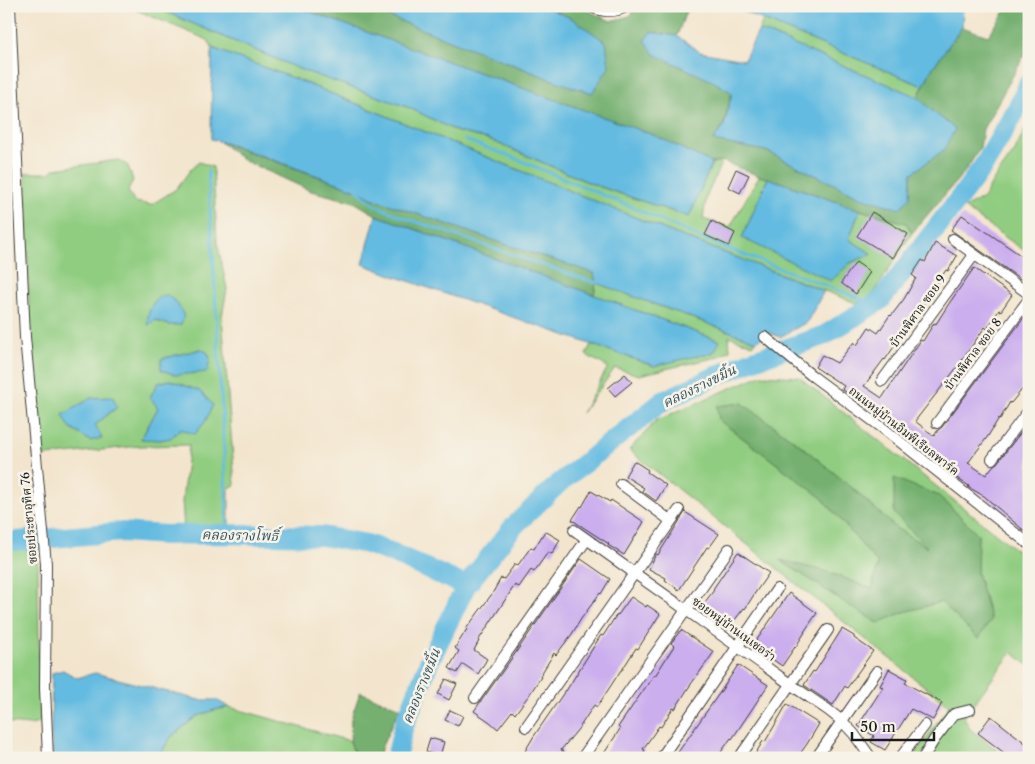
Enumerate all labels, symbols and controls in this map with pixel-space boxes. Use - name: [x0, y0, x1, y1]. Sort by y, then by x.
- street label: บ้านพิศาล ซอย 9: [886, 272, 949, 350]
- street label: บ้านพิศาล ซอย 8: [941, 315, 1004, 392]
- water label: คลองรางขมิ้น: [659, 359, 739, 412]
- street label: ถนนหมู่บ้านอิมพีเรียลพาร์ค: [846, 383, 962, 479]
- street label: ซอยประชาอุทิศ 76: [17, 471, 41, 565]
- water label: คลองรางโพธิ์: [202, 524, 283, 545]
- street label: ซอยหมู่บ้านเนเชอร่า: [689, 593, 779, 665]
- water label: คลองรางขมิ้น: [397, 645, 445, 726]
- scale bar: [852, 709, 935, 741]
- text: 50 m: [860, 717, 896, 736]

